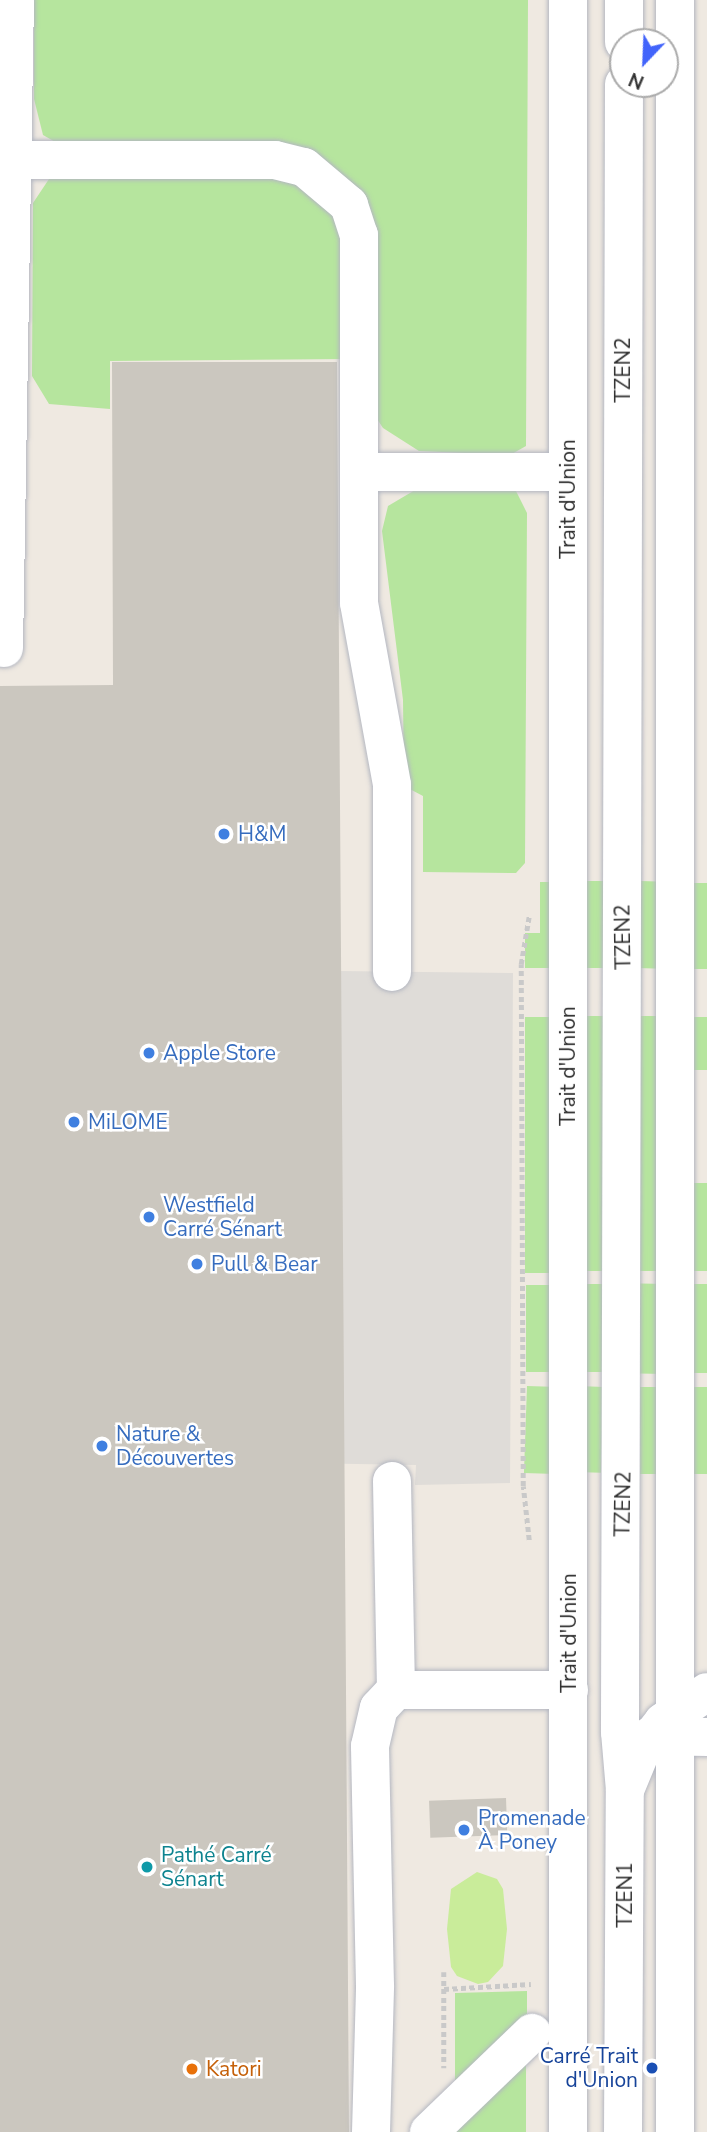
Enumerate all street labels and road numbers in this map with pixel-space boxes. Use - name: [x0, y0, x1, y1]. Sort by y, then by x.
- street label: TZEN2: [610, 337, 636, 403]
- street label: Trait d'Union: [555, 439, 581, 559]
- street label: TZEN2: [610, 904, 636, 970]
- street label: Trait d'Union: [555, 1006, 581, 1126]
- street label: TZEN2: [610, 1471, 636, 1537]
- street label: Trait d'Union: [556, 1573, 582, 1693]
- street label: TZEN1: [612, 1862, 638, 1928]

